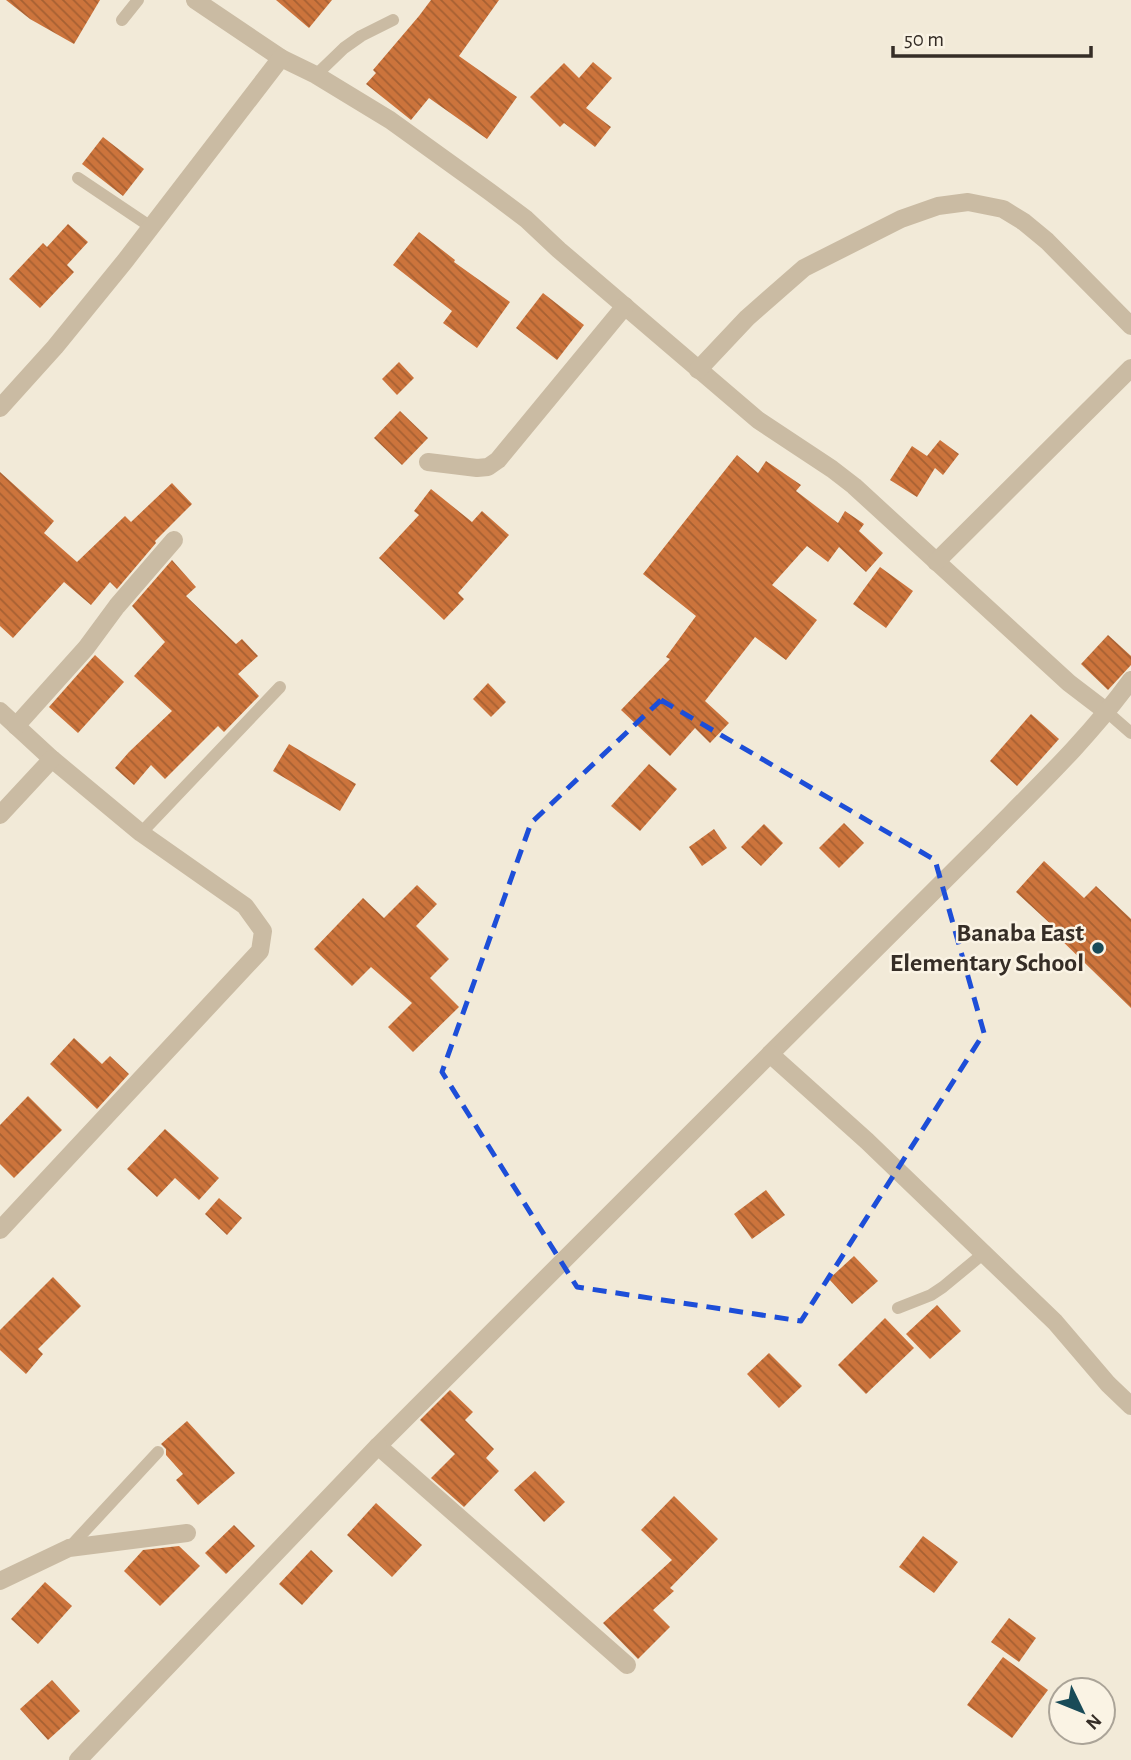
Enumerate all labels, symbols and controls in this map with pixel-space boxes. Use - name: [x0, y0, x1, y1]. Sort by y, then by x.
- scale bar: [893, 14, 1091, 58]
- text: 50 m: [904, 29, 944, 50]
- place label: Banaba East Elementary School: [890, 920, 1084, 976]
- marker: Banaba East Elementary School: [1090, 940, 1106, 956]
- north arrow: [1047, 1676, 1117, 1746]
- text: N: [1082, 1710, 1105, 1733]

